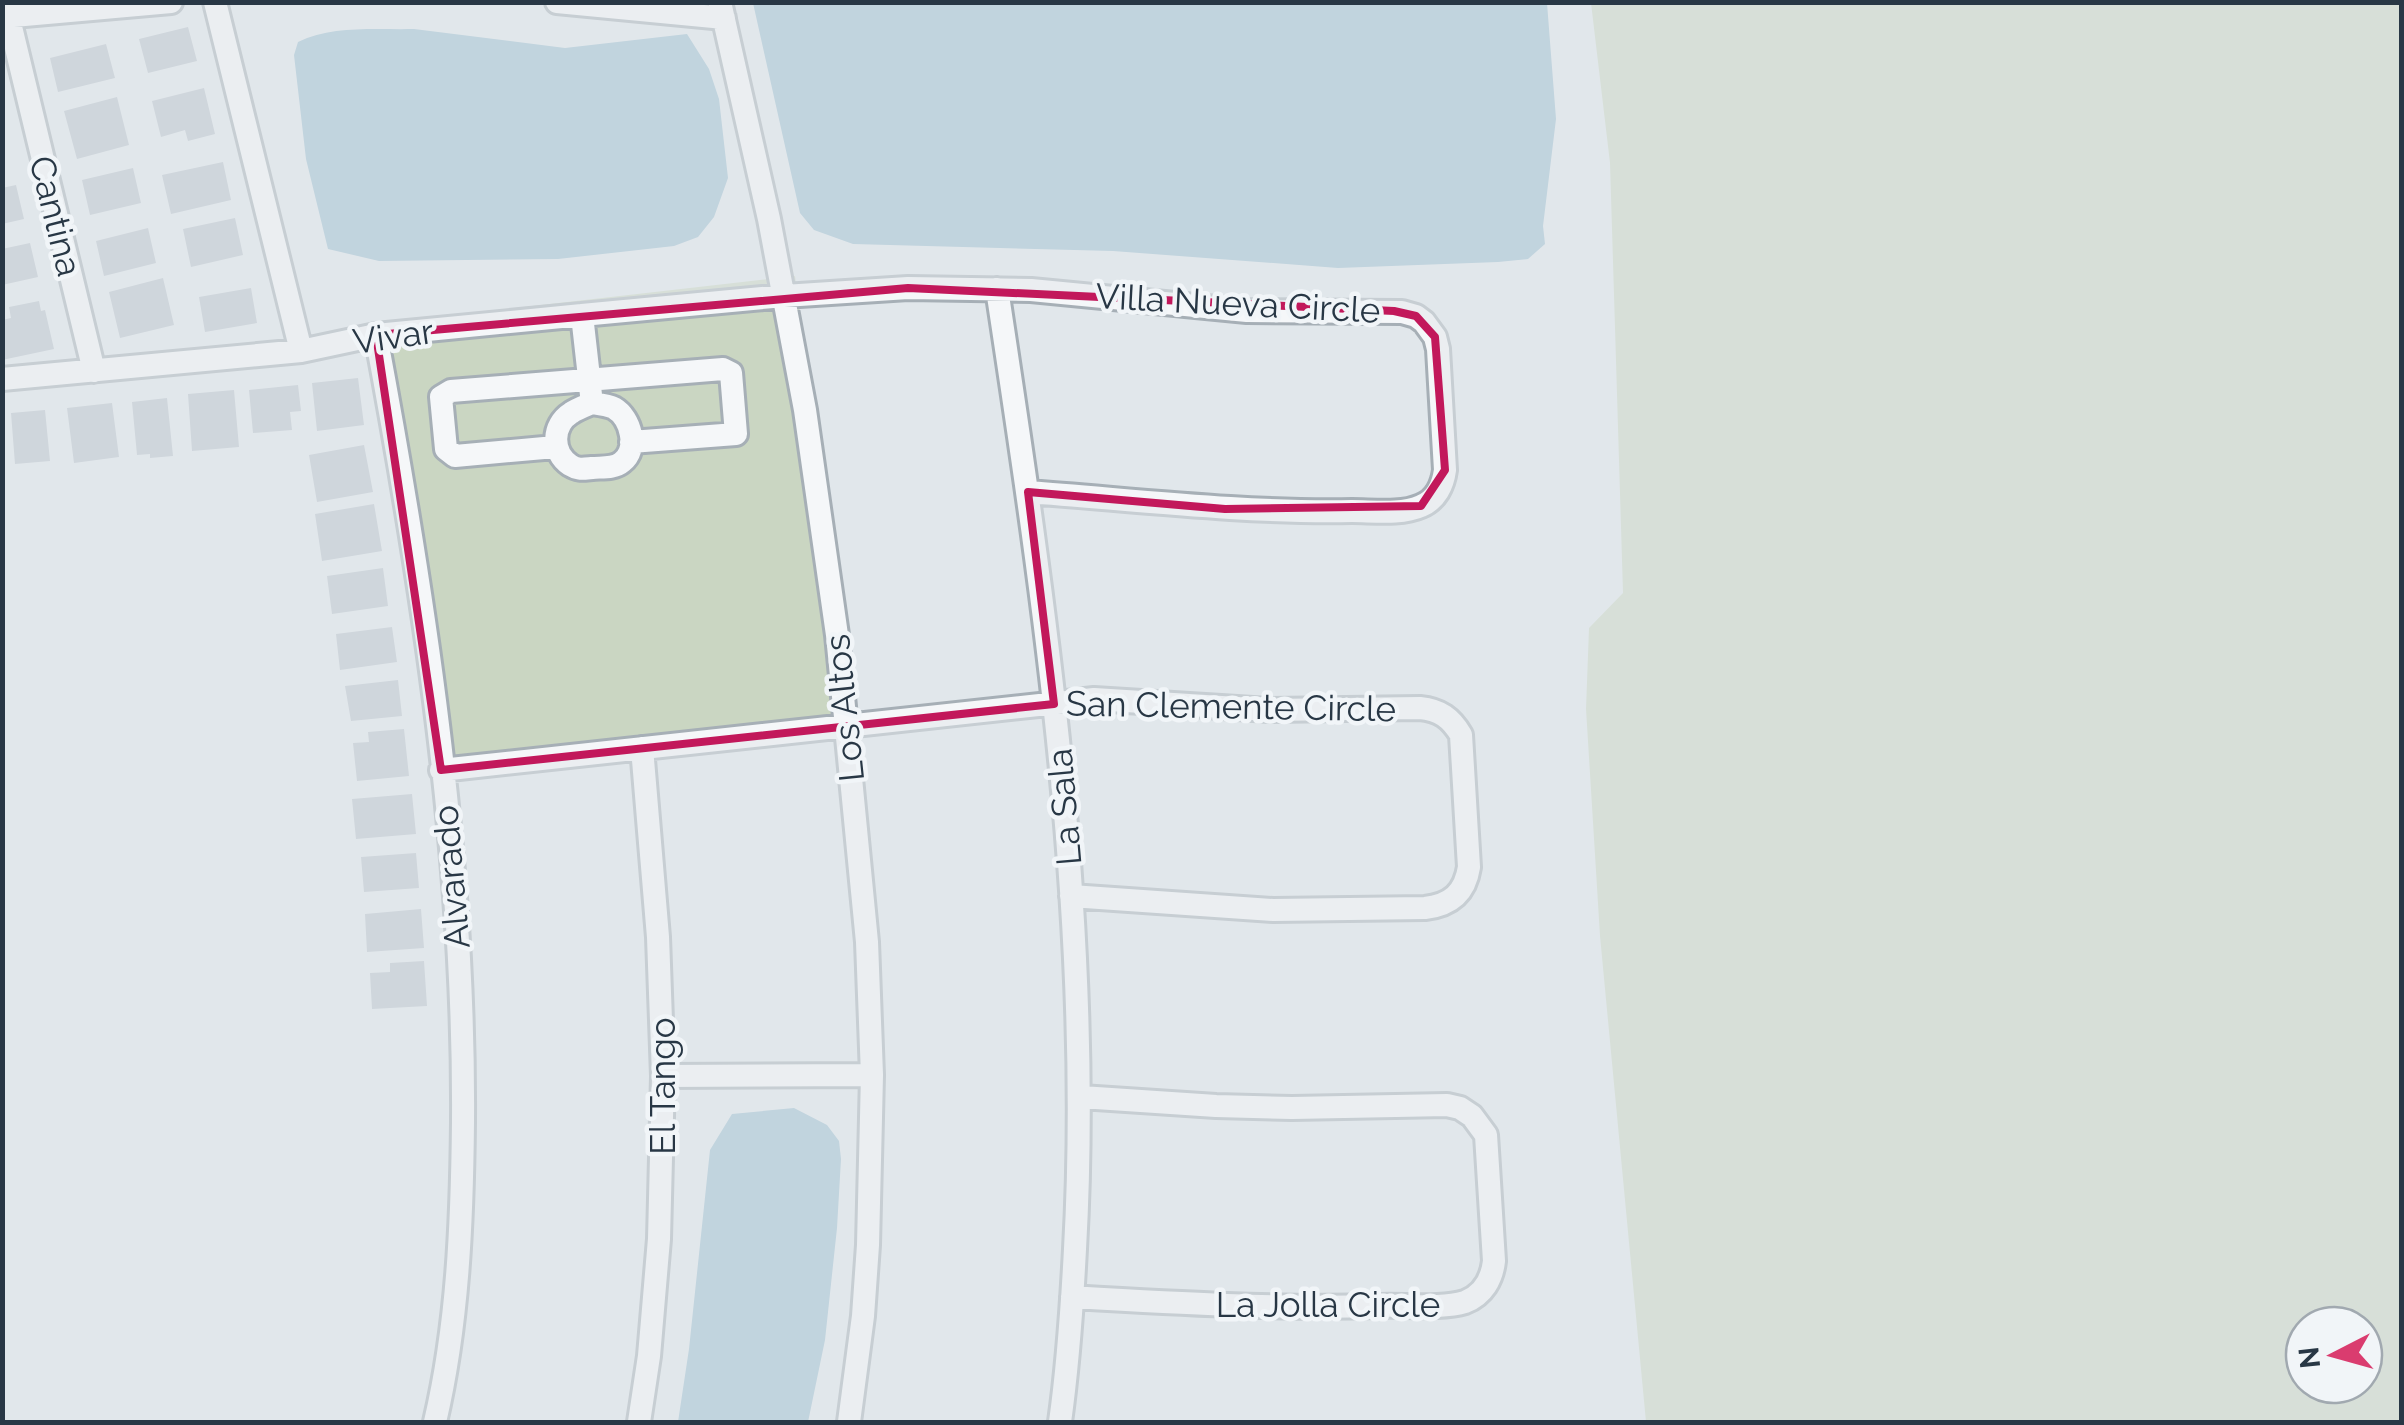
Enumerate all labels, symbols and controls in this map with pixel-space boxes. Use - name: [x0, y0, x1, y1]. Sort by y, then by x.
- street label: Cantina: [21, 152, 91, 280]
- street label: Villa Nueva Circle: [1095, 275, 1381, 331]
- street label: Vivar: [350, 310, 436, 362]
- street label: Los Altos: [816, 632, 872, 784]
- street label: San Clemente Circle: [1066, 683, 1396, 729]
- street label: La Sala: [1038, 747, 1090, 867]
- street label: Alvarado: [424, 804, 478, 950]
- street label: El Tango: [642, 1017, 683, 1155]
- street label: La Jolla Circle: [1216, 1284, 1440, 1325]
- north arrow: [2284, 1305, 2384, 1405]
- text: N: [2292, 1345, 2327, 1370]

